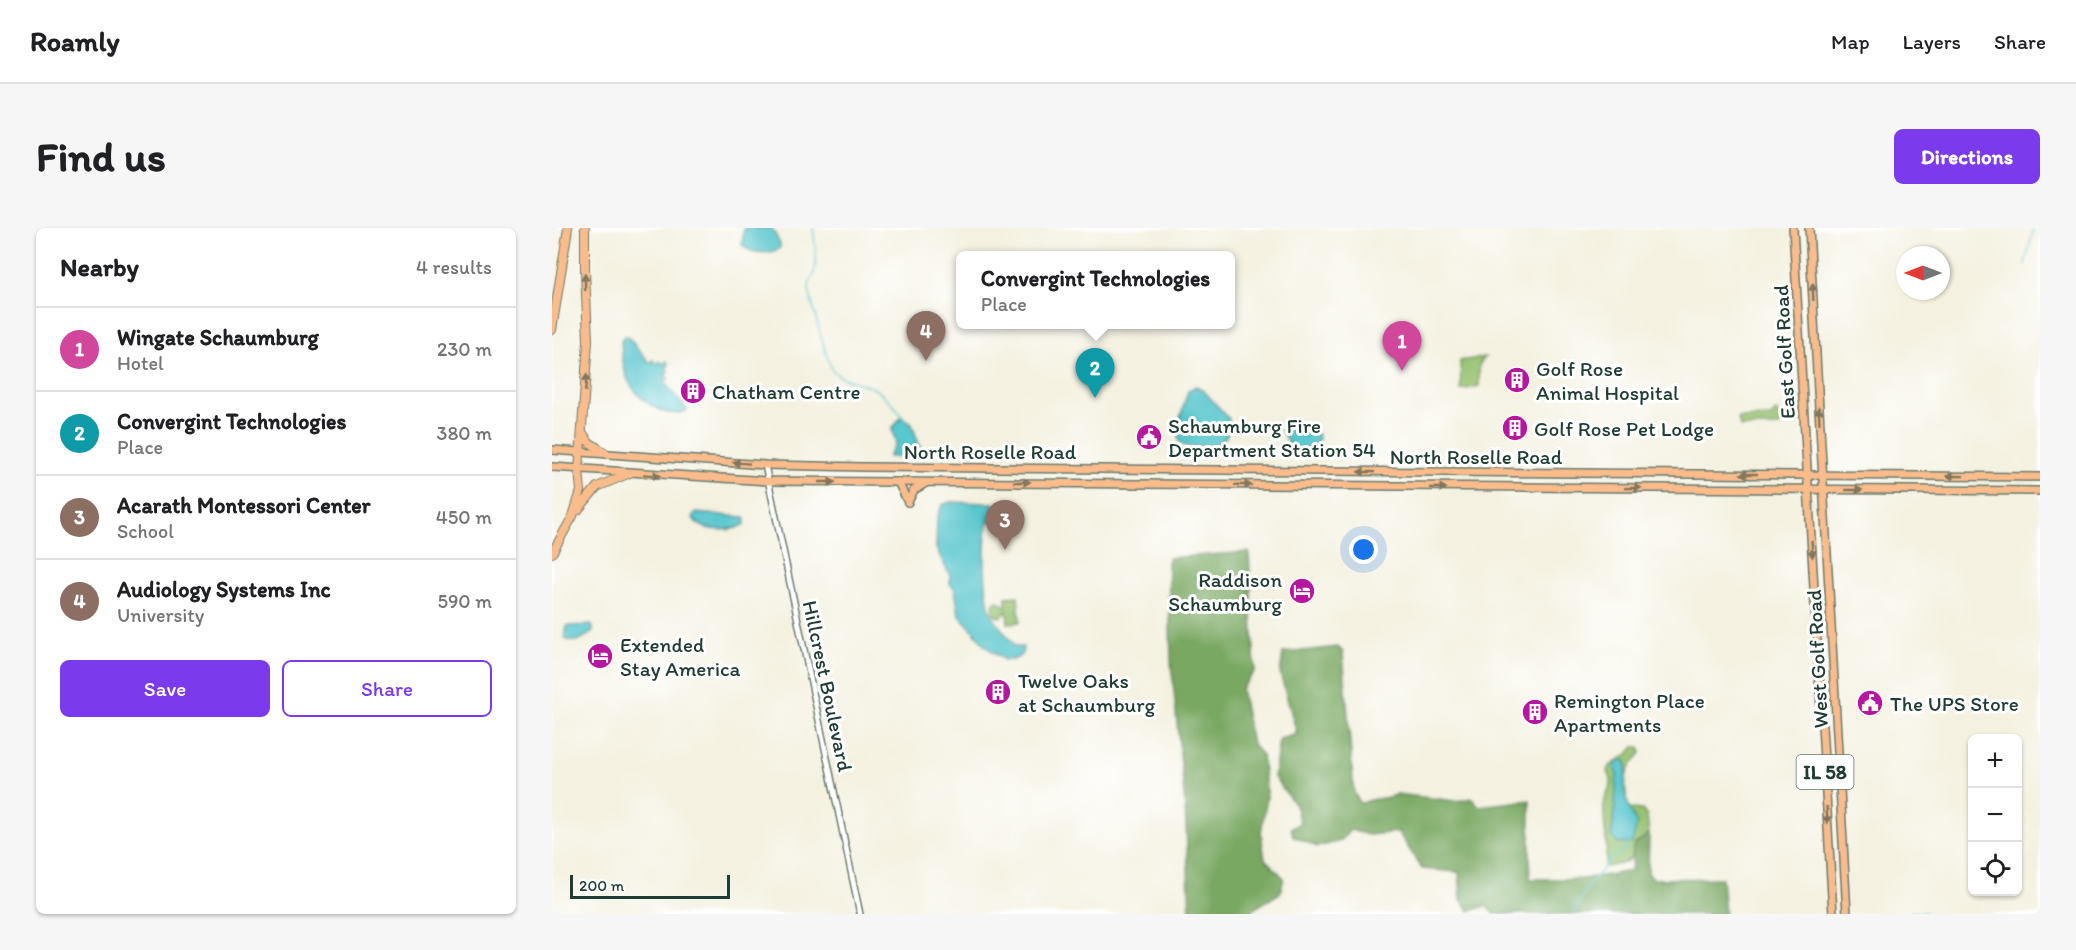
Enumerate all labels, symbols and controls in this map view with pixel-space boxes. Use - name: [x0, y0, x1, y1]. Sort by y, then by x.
- text: Roamly: [30, 24, 120, 58]
- text: Map: [1831, 29, 1870, 54]
- text: Layers: [1903, 29, 1961, 54]
- text: Share: [1994, 29, 2046, 54]
- button: Directions: [1894, 129, 2040, 184]
- text: Find us: [36, 131, 166, 182]
- north arrow: [1896, 246, 1950, 300]
- text: Nearby: [60, 251, 139, 283]
- popup: [956, 251, 1235, 329]
- text: 4 results: [416, 255, 492, 279]
- text: Convergint Technologies: [981, 265, 1210, 292]
- one-way arrow: [580, 272, 590, 291]
- one-way arrow: [1808, 282, 1817, 301]
- street label: East Golf Road: [1768, 284, 1800, 420]
- text: Place: [981, 292, 1027, 316]
- pin: 4: [906, 312, 946, 361]
- pin: 1: [1382, 322, 1422, 371]
- text: Wingate Schaumburg: [117, 324, 319, 351]
- text: 1: [75, 337, 84, 361]
- text: 230 m: [437, 337, 492, 361]
- pin: 2: [1076, 348, 1114, 398]
- text: Hotel: [117, 351, 164, 375]
- place label: Golf Rose Animal Hospital: [1536, 356, 1679, 405]
- building icon: Golf Rose Animal Hospital: [1502, 365, 1532, 395]
- one-way arrow: [581, 374, 591, 393]
- building icon: Chatham Centre: [678, 376, 708, 406]
- place label: Chatham Centre: [712, 379, 861, 404]
- one-way arrow: [1815, 406, 1824, 425]
- text: Convergint Technologies: [117, 408, 346, 435]
- place label: Schaumburg Fire Department Station 54: [1168, 413, 1376, 462]
- building icon: Golf Rose Pet Lodge: [1500, 413, 1530, 443]
- place label: Golf Rose Pet Lodge: [1534, 416, 1714, 441]
- text: 2: [74, 421, 85, 445]
- text: 380 m: [437, 421, 492, 445]
- public building icon: Schaumburg Fire Department Station 54: [1134, 422, 1164, 452]
- text: Place: [117, 435, 163, 459]
- street label: North Roselle Road: [904, 439, 1077, 464]
- street label: North Roselle Road: [1390, 444, 1563, 469]
- one-way arrow: [731, 458, 750, 468]
- one-way arrow: [1357, 467, 1376, 477]
- one-way arrow: [1740, 469, 1759, 479]
- one-way arrow: [643, 470, 662, 480]
- one-way arrow: [1946, 471, 1965, 481]
- one-way arrow: [817, 477, 836, 486]
- one-way arrow: [1012, 477, 1031, 487]
- one-way arrow: [1233, 480, 1252, 490]
- one-way arrow: [1428, 483, 1447, 492]
- one-way arrow: [1623, 483, 1642, 493]
- one-way arrow: [1844, 485, 1863, 495]
- text: Acarath Montessori Center: [117, 492, 371, 519]
- pin: 3: [986, 500, 1024, 550]
- text: 3: [74, 505, 85, 529]
- text: 450 m: [436, 505, 492, 529]
- text: School: [117, 519, 174, 543]
- your location: [1349, 535, 1378, 564]
- one-way arrow: [1807, 539, 1817, 558]
- place label: Raddison Schaumburg: [1168, 567, 1282, 616]
- text: Audiology Systems Inc: [117, 576, 331, 603]
- hotel icon: Raddison Schaumburg: [1287, 576, 1317, 606]
- text: 4: [73, 589, 86, 613]
- text: 590 m: [437, 589, 492, 613]
- street label: West Golf Road: [1801, 589, 1833, 729]
- street label: Hillcrest Boulevard: [798, 598, 858, 774]
- text: University: [117, 603, 204, 627]
- place label: Extended Stay America: [620, 632, 741, 681]
- hotel icon: Extended Stay America: [585, 641, 615, 671]
- button: Save: [60, 660, 270, 717]
- button: Share: [282, 660, 492, 717]
- place label: Twelve Oaks at Schaumburg: [1018, 668, 1156, 717]
- building icon: Twelve Oaks at Schaumburg: [983, 677, 1013, 707]
- place label: Remington Place Apartments: [1554, 688, 1705, 737]
- public building icon: The UPS Store: [1855, 688, 1885, 718]
- place label: The UPS Store: [1890, 691, 2019, 716]
- building icon: Remington Place Apartments: [1520, 697, 1550, 727]
- map controls: [1968, 734, 2022, 896]
- button: +: [1968, 734, 2022, 788]
- road number: IL 58: [1796, 755, 1854, 789]
- button: −: [1968, 788, 2022, 842]
- one-way arrow: [1823, 805, 1832, 824]
- button: locate: [1968, 842, 2022, 896]
- scale bar: [570, 872, 730, 900]
- text: 200 m: [579, 876, 624, 895]

